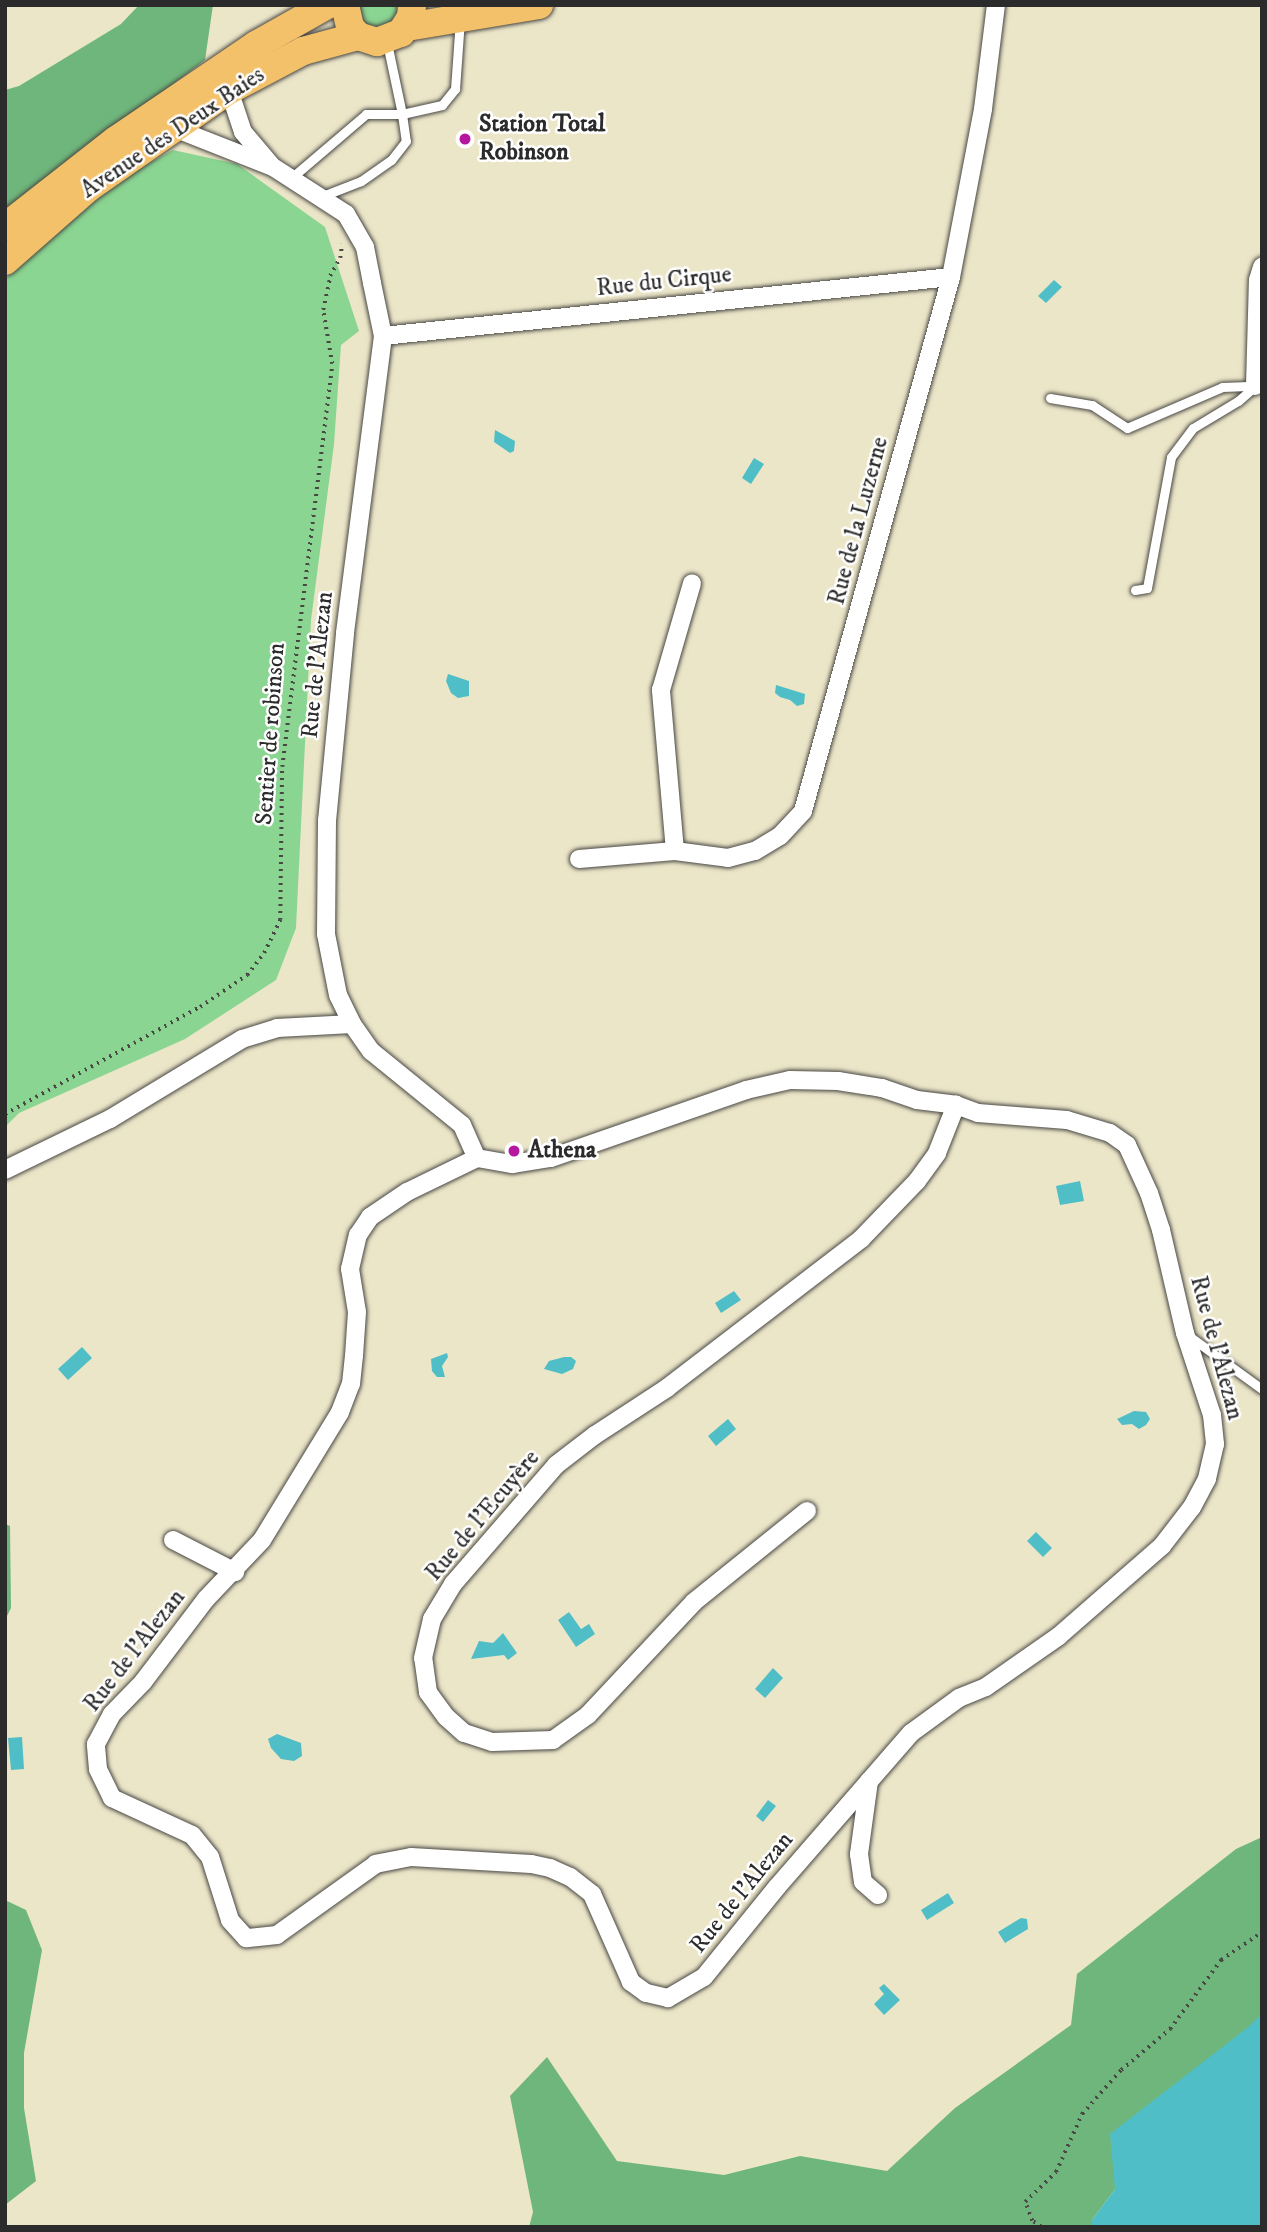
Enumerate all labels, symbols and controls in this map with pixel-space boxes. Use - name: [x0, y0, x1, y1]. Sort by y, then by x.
- street label: Avenue des Deux Baies: [76, 61, 270, 205]
- place label: Station Total Robinson: [479, 111, 605, 167]
- marker: Station Total Robinson: [457, 131, 473, 147]
- street label: Rue du Cirque: [595, 261, 733, 303]
- street label: Rue de la Luzerne: [823, 434, 895, 608]
- street label: Rue de l'Alezan: [296, 590, 340, 740]
- street label: Sentier de robinson: [250, 642, 292, 826]
- place label: Athena: [528, 1137, 596, 1165]
- marker: Athena: [506, 1143, 522, 1159]
- street label: Rue de l'Alezan: [1183, 1273, 1249, 1423]
- street label: Rue de l'Ecuyère: [420, 1445, 546, 1587]
- street label: Rue de l'Alezan: [78, 1584, 192, 1718]
- street label: Rue de l'Alezan: [684, 1827, 800, 1959]

